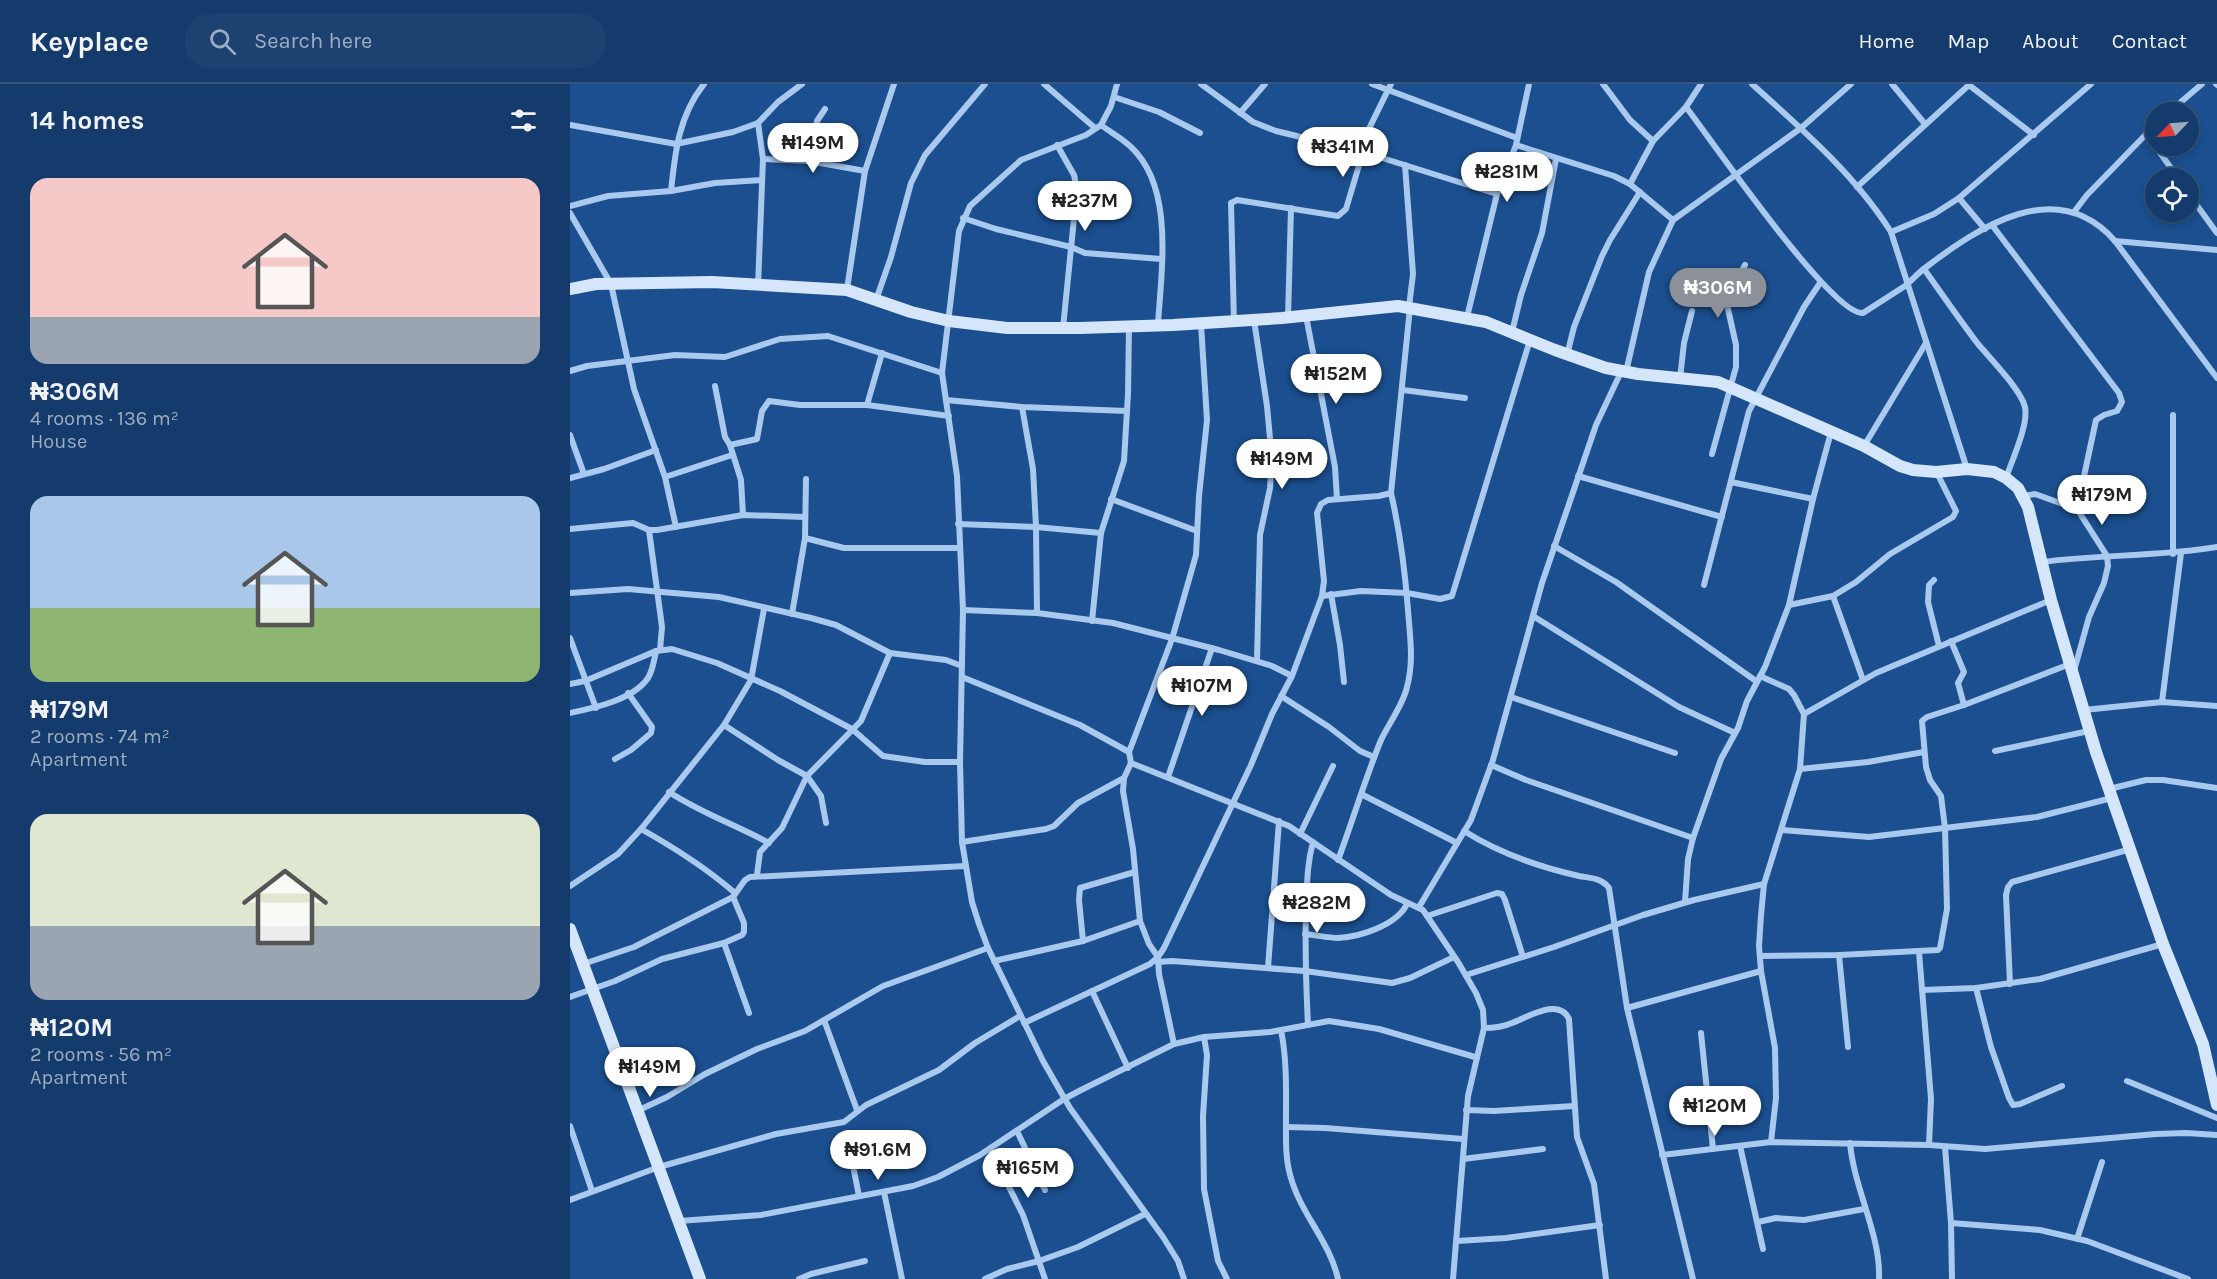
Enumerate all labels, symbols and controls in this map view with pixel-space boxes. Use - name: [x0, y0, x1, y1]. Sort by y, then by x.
- search box: [185, 14, 605, 68]
- text: Keyplace: [30, 25, 149, 58]
- icon: search: [206, 25, 239, 58]
- text: Search here: [254, 28, 372, 54]
- text: Home: [1859, 29, 1915, 53]
- text: Map: [1948, 29, 1989, 53]
- text: About: [2022, 29, 2079, 53]
- text: Contact: [2112, 29, 2187, 53]
- north arrow: [2145, 102, 2199, 156]
- map controls: [2145, 102, 2199, 222]
- icon: filters: [507, 104, 540, 137]
- text: 14 homes: [30, 105, 144, 136]
- pin: ₦149M: [771, 123, 855, 174]
- pin: ₦341M: [1301, 127, 1385, 178]
- text: ₦149M: [781, 131, 845, 154]
- text: ₦341M: [1311, 135, 1375, 158]
- pin: ₦281M: [1465, 152, 1549, 203]
- text: ₦281M: [1475, 160, 1539, 183]
- button: locate: [2145, 168, 2199, 222]
- pin: ₦237M: [1043, 181, 1127, 232]
- text: ₦237M: [1052, 189, 1118, 212]
- icon: home: [231, 217, 339, 325]
- pin: ₦306M: [1676, 268, 1760, 319]
- text: ₦306M: [1683, 276, 1753, 299]
- pin: ₦152M: [1294, 354, 1378, 405]
- text: ₦152M: [1305, 362, 1367, 385]
- text: ₦306M: [30, 376, 120, 407]
- text: 4 rooms · 136 m²: [30, 407, 179, 430]
- text: House: [30, 430, 87, 453]
- pin: ₦149M: [1240, 439, 1324, 490]
- text: ₦149M: [1250, 447, 1314, 470]
- pin: ₦179M: [2060, 475, 2144, 526]
- text: ₦179M: [2071, 483, 2133, 506]
- icon: home: [231, 535, 339, 643]
- pin: ₦107M: [1160, 666, 1244, 717]
- text: ₦107M: [1171, 674, 1233, 697]
- text: ₦179M: [30, 694, 110, 725]
- text: 2 rooms · 74 m²: [30, 725, 170, 748]
- text: Apartment: [30, 748, 128, 771]
- icon: home: [231, 853, 339, 961]
- pin: ₦282M: [1275, 883, 1359, 934]
- text: ₦282M: [1282, 891, 1352, 914]
- text: ₦120M: [30, 1012, 113, 1043]
- text: 2 rooms · 56 m²: [30, 1043, 172, 1066]
- pin: ₦149M: [608, 1047, 692, 1098]
- text: ₦149M: [618, 1055, 682, 1078]
- text: Apartment: [30, 1066, 128, 1089]
- pin: ₦120M: [1673, 1086, 1757, 1137]
- text: ₦120M: [1683, 1094, 1747, 1117]
- pin: ₦91.6M: [829, 1130, 927, 1181]
- text: ₦91.6M: [844, 1138, 912, 1161]
- pin: ₦165M: [986, 1148, 1070, 1199]
- text: ₦165M: [997, 1156, 1059, 1179]

